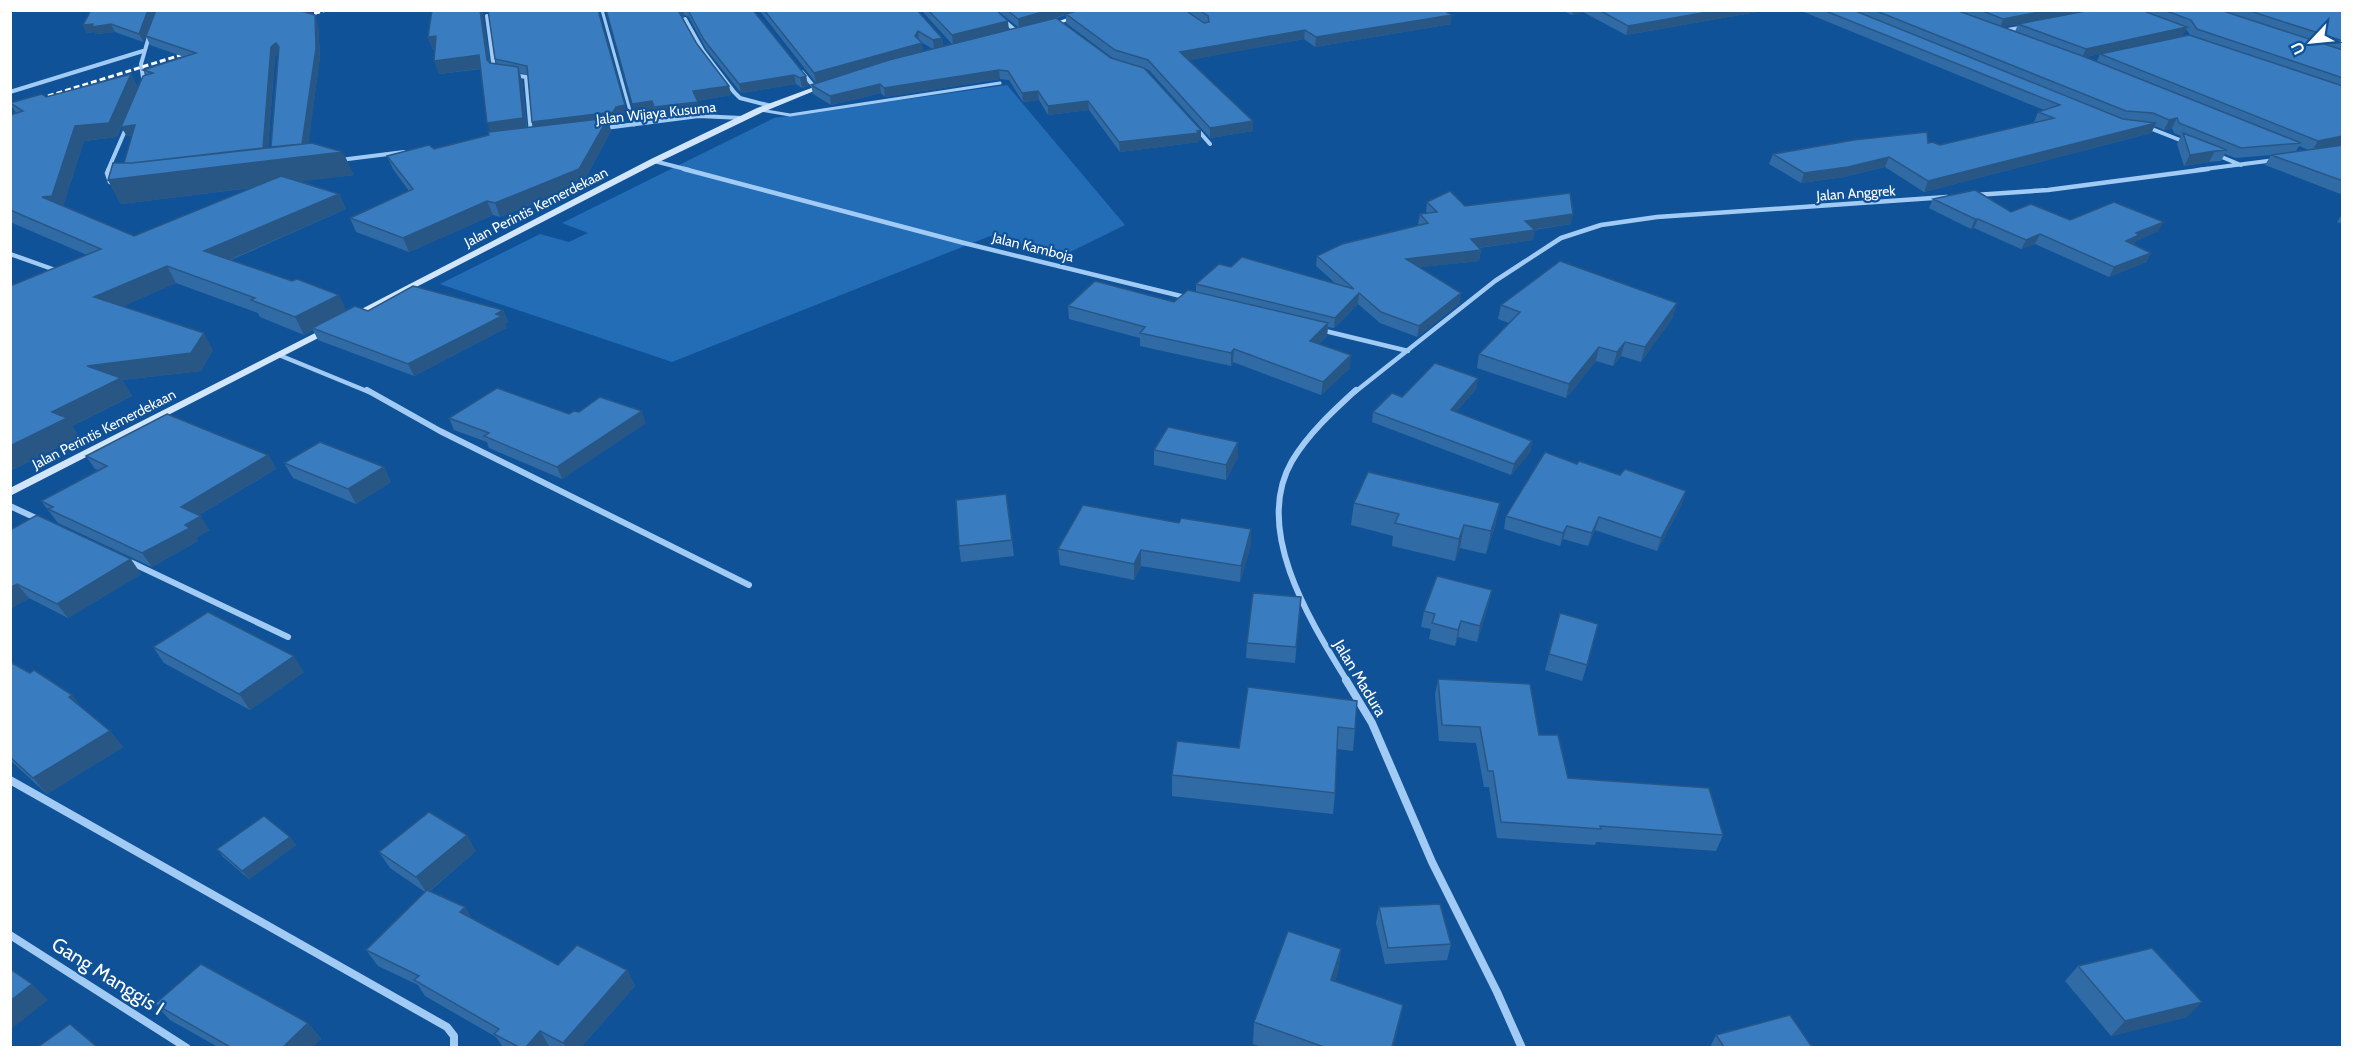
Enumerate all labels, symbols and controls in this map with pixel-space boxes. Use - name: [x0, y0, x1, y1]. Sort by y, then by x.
- north arrow: [2281, 12, 2341, 72]
- text: U: [2287, 39, 2309, 58]
- street label: Jalan Wijaya Kusuma: [594, 98, 717, 128]
- street label: Jalan Perintis Kemerdekaan: [460, 163, 611, 251]
- street label: Jalan Anggrek: [1815, 181, 1897, 205]
- street label: Jalan Kamboja: [989, 228, 1076, 266]
- street label: Jalan Perintis Kemerdekaan: [28, 385, 179, 473]
- street label: Jalan Madura: [1329, 635, 1390, 720]
- street label: Gang Manggis I: [47, 932, 169, 1020]

